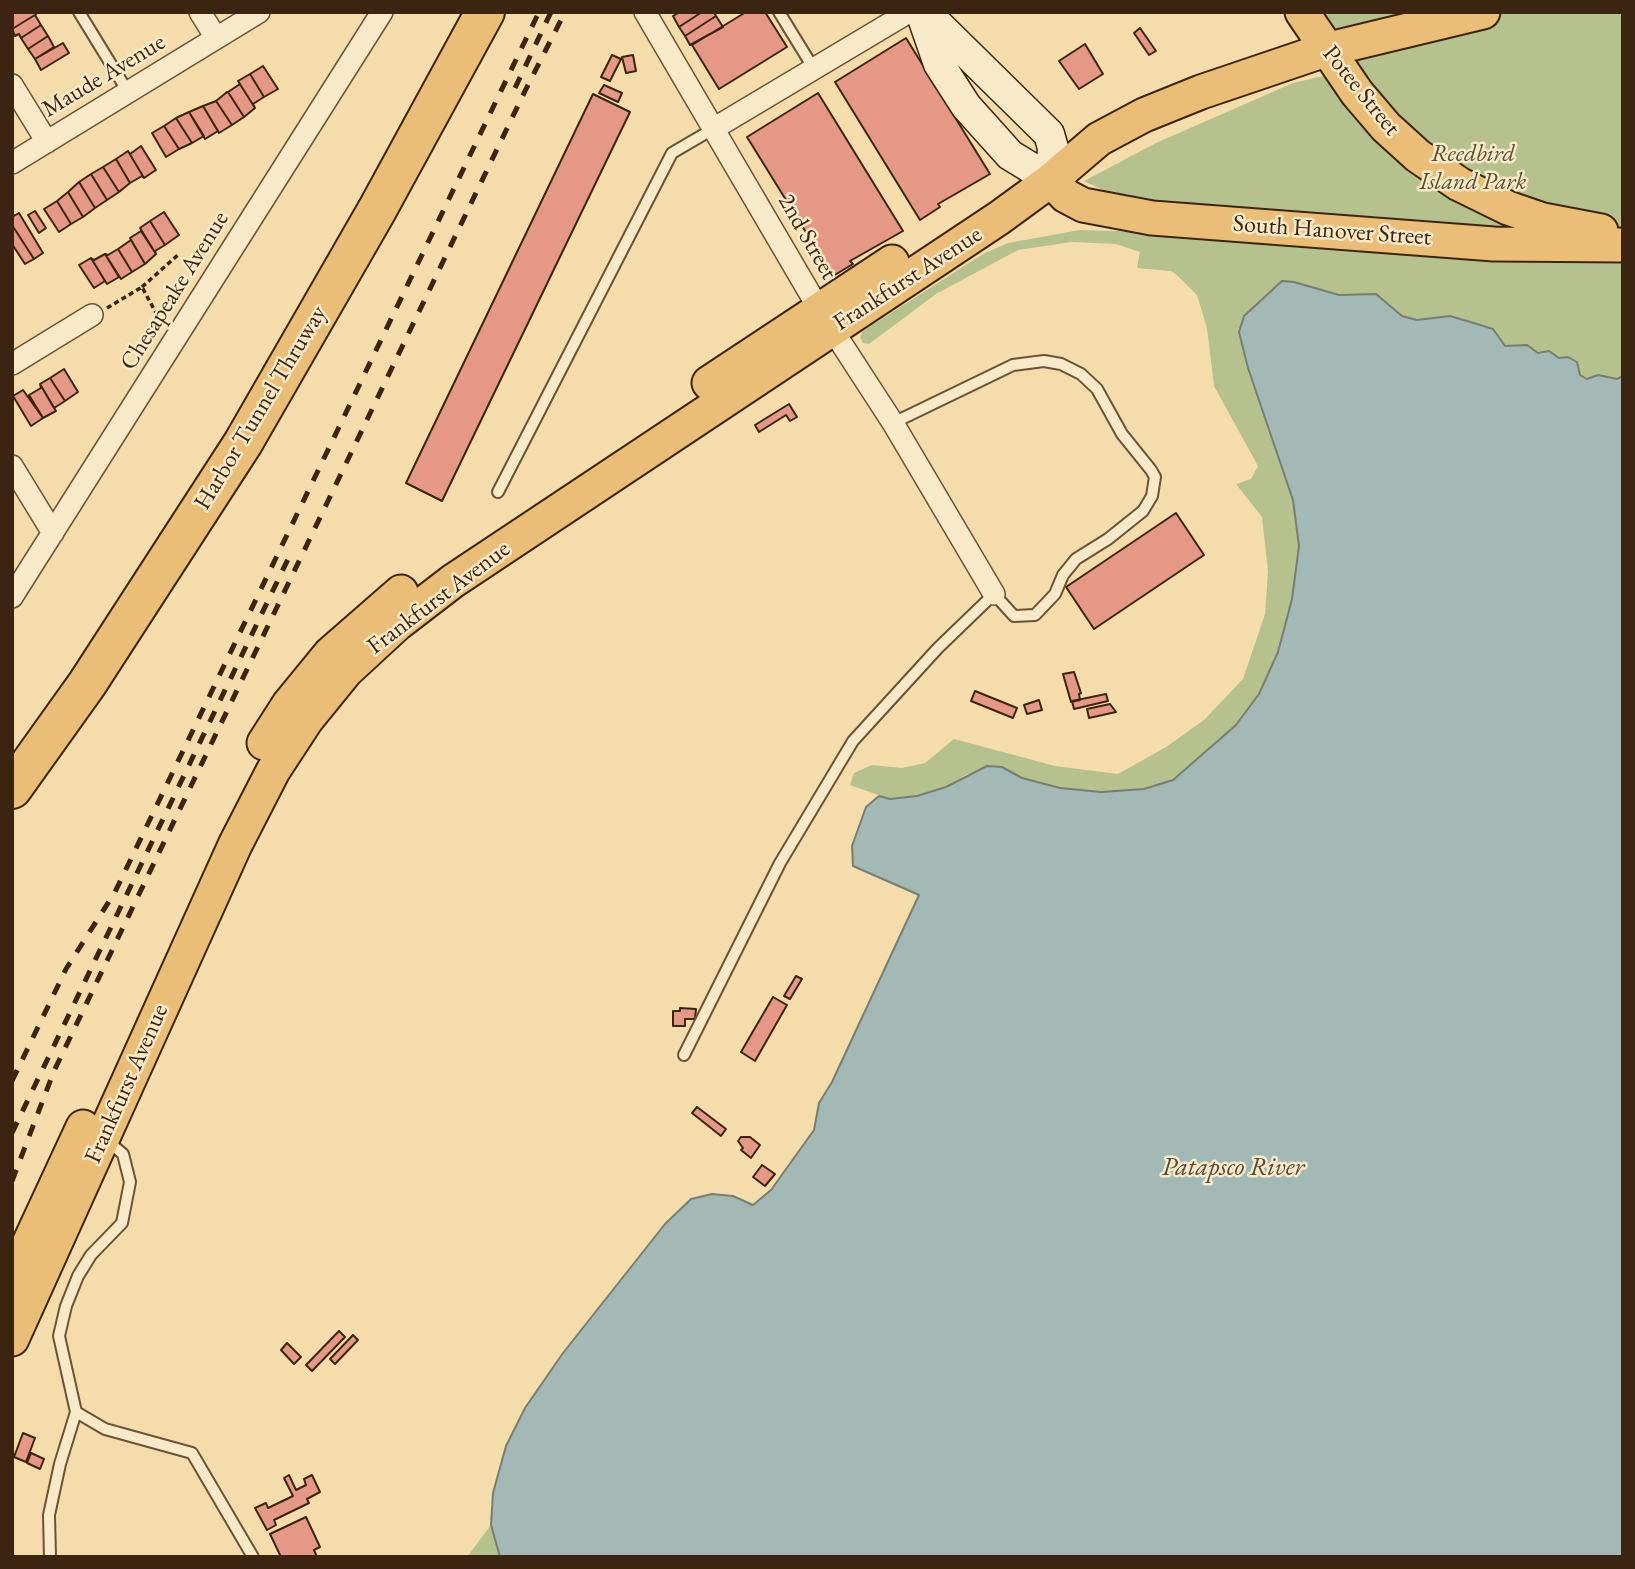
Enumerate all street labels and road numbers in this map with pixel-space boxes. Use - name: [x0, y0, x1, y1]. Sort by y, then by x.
- street label: Maude Avenue: [37, 28, 171, 124]
- street label: Potee Street: [1316, 40, 1406, 142]
- street label: 2nd Street: [771, 189, 843, 285]
- street label: Chesapeake Avenue: [115, 206, 235, 376]
- street label: South Hanover Street: [1232, 210, 1432, 252]
- street label: Frankfurst Avenue: [828, 220, 988, 338]
- street label: Harbor Tunnel Thruway: [189, 301, 333, 515]
- street label: Frankfurst Avenue: [362, 535, 516, 661]
- street label: Frankfurst Avenue: [79, 1000, 175, 1168]

